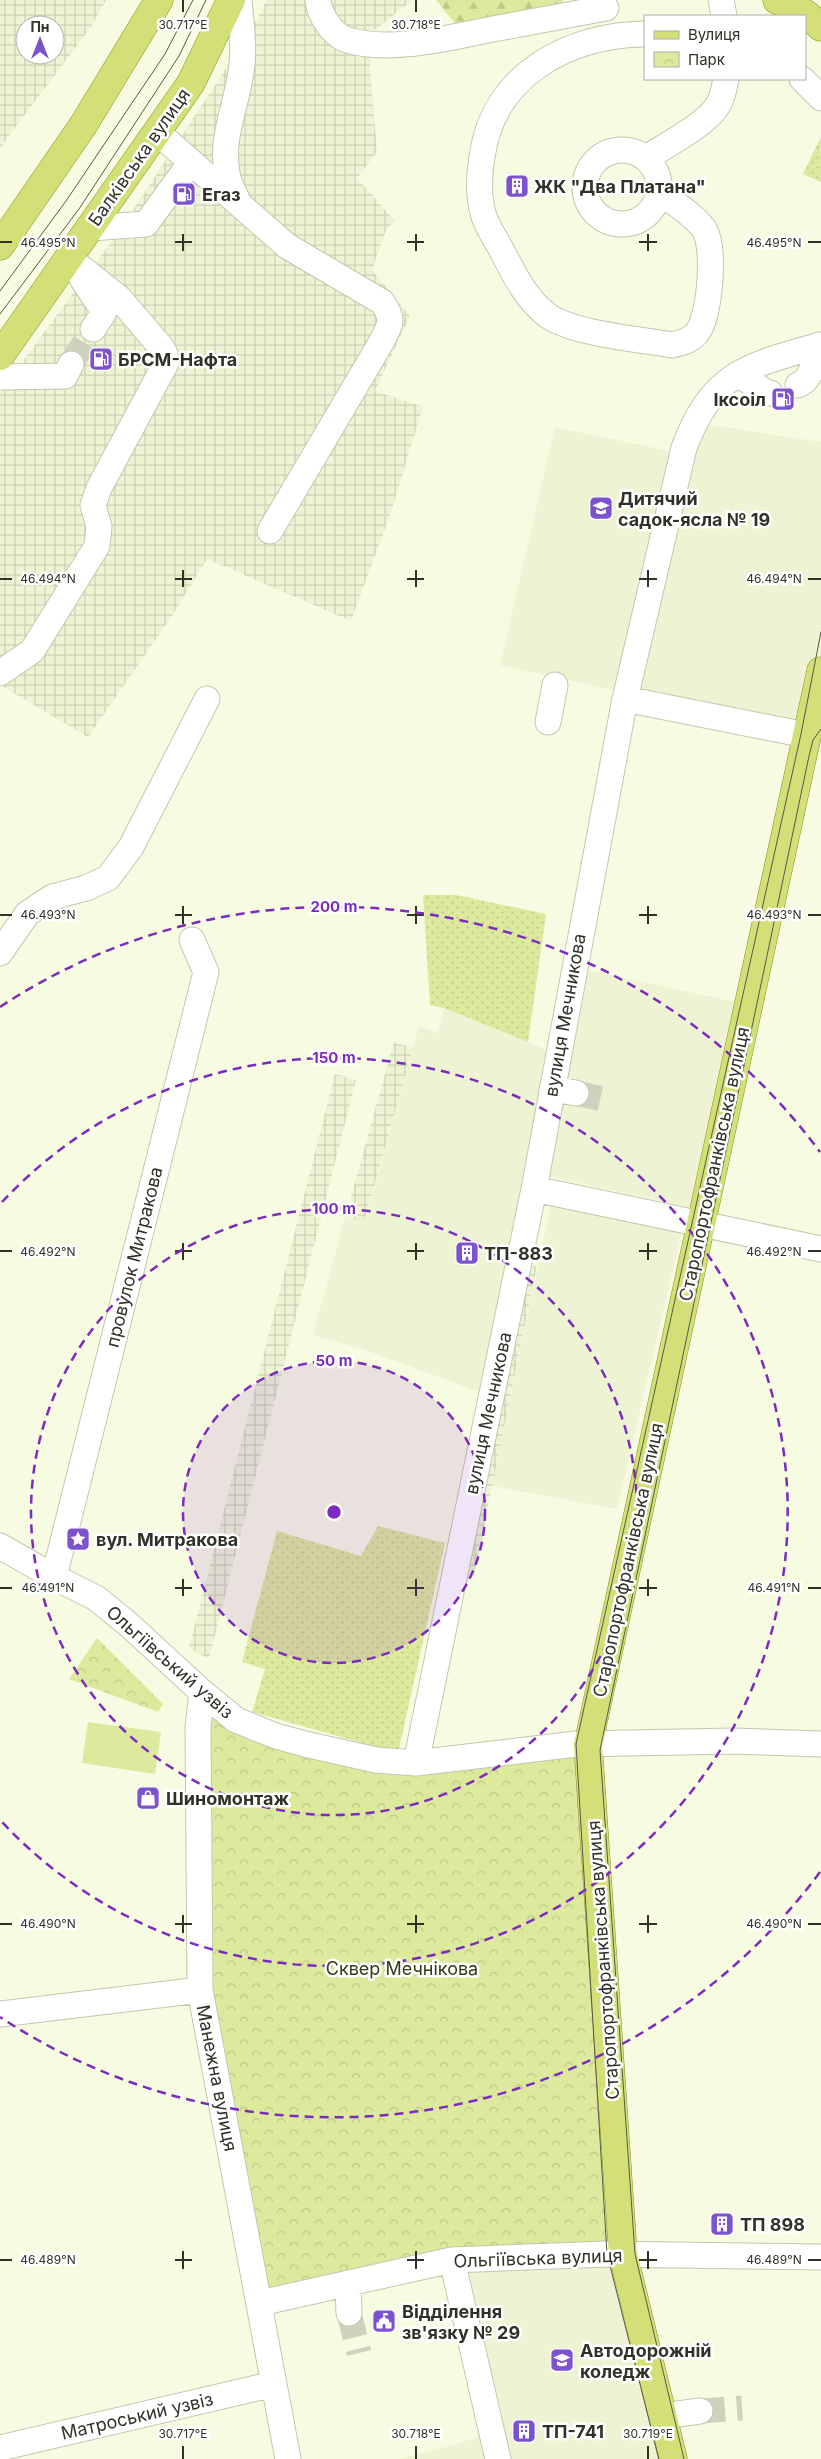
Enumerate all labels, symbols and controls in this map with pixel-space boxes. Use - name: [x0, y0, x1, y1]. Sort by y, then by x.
- north arrow: [15, 15, 65, 65]
- legend: [644, 15, 806, 80]
- text: 30.717°E: [158, 17, 208, 32]
- text: 30.718°E: [391, 17, 441, 32]
- text: Пн: [30, 18, 50, 35]
- text: Вулиця: [688, 25, 740, 44]
- text: Парк: [688, 50, 725, 69]
- street label: Балківська вулиця: [84, 84, 194, 230]
- building icon: ЖК "Два Платана": [504, 173, 530, 199]
- place label: ЖК "Два Платана": [534, 176, 706, 197]
- fuel station icon: Егаз: [171, 181, 197, 207]
- place label: Егаз: [202, 184, 241, 205]
- text: 46.495°N: [20, 235, 76, 250]
- text: 46.495°N: [746, 235, 802, 250]
- fuel station icon: БРСМ-Нафта: [88, 346, 114, 372]
- place label: БРСМ-Нафта: [118, 349, 237, 370]
- fuel station icon: Iксоiл: [770, 386, 796, 412]
- place label: Iксоiл: [713, 389, 766, 410]
- place label: Дитячий садок-ясла № 19: [618, 488, 770, 530]
- school or university icon: Дитячий садок-ясла № 19: [588, 495, 614, 521]
- text: 46.494°N: [20, 571, 76, 586]
- text: 46.494°N: [746, 571, 802, 586]
- text: 200 m: [311, 897, 357, 916]
- text: 46.493°N: [20, 907, 76, 922]
- text: 46.493°N: [746, 907, 802, 922]
- street label: вулиця Мечникова: [540, 932, 590, 1098]
- street label: Старопортофранківська вулиця: [675, 1025, 753, 1303]
- text: 150 m: [312, 1048, 356, 1067]
- street label: провулок Митракова: [101, 1165, 167, 1349]
- text: 100 m: [312, 1199, 356, 1218]
- building icon: ТП-883: [454, 1240, 480, 1266]
- place label: ТП-883: [484, 1243, 553, 1264]
- text: 46.492°N: [20, 1244, 76, 1259]
- text: 46.492°N: [746, 1244, 802, 1259]
- street label: вулиця Мечникова: [461, 1330, 515, 1496]
- text: 50 m: [316, 1351, 352, 1370]
- street label: Старопортофранківська вулиця: [589, 1421, 667, 1699]
- centre of rings: [325, 1503, 343, 1521]
- place icon: вул. Митракова: [65, 1526, 91, 1552]
- place label: вул. Митракова: [96, 1529, 238, 1550]
- text: 46.491°N: [22, 1580, 74, 1595]
- text: 46.491°N: [748, 1580, 800, 1595]
- street label: Ольгіївський узвіз: [102, 1601, 238, 1723]
- shop icon: Шиномонтаж: [135, 1785, 161, 1811]
- place label: Шиномонтаж: [166, 1788, 289, 1809]
- street label: Старопортофранківська вулиця: [583, 1820, 623, 2100]
- text: 46.490°N: [20, 1916, 76, 1931]
- text: 46.490°N: [746, 1916, 802, 1931]
- park label: Сквер Мечнікова: [326, 1958, 478, 1979]
- street label: Манежна вулиця: [193, 2003, 241, 2153]
- building icon: ТП 898: [709, 2211, 735, 2237]
- place label: ТП 898: [740, 2214, 805, 2235]
- street label: Ольгіївська вулиця: [453, 2245, 623, 2271]
- text: 46.489°N: [20, 2252, 76, 2267]
- text: 46.489°N: [746, 2252, 802, 2267]
- place label: Відділення зв'язку № 29: [402, 2301, 520, 2343]
- public building icon: Відділення зв'язку № 29: [371, 2308, 397, 2334]
- place label: Автодорожній коледж: [580, 2340, 712, 2382]
- school or university icon: Автодорожній коледж: [549, 2347, 575, 2373]
- street label: Матроський узвіз: [59, 2388, 215, 2444]
- building icon: ТП-741: [511, 2418, 537, 2444]
- place label: ТП-741: [542, 2421, 604, 2442]
- text: 30.717°E: [158, 2426, 208, 2441]
- text: 30.718°E: [391, 2426, 441, 2441]
- text: 30.719°E: [623, 2426, 673, 2441]

